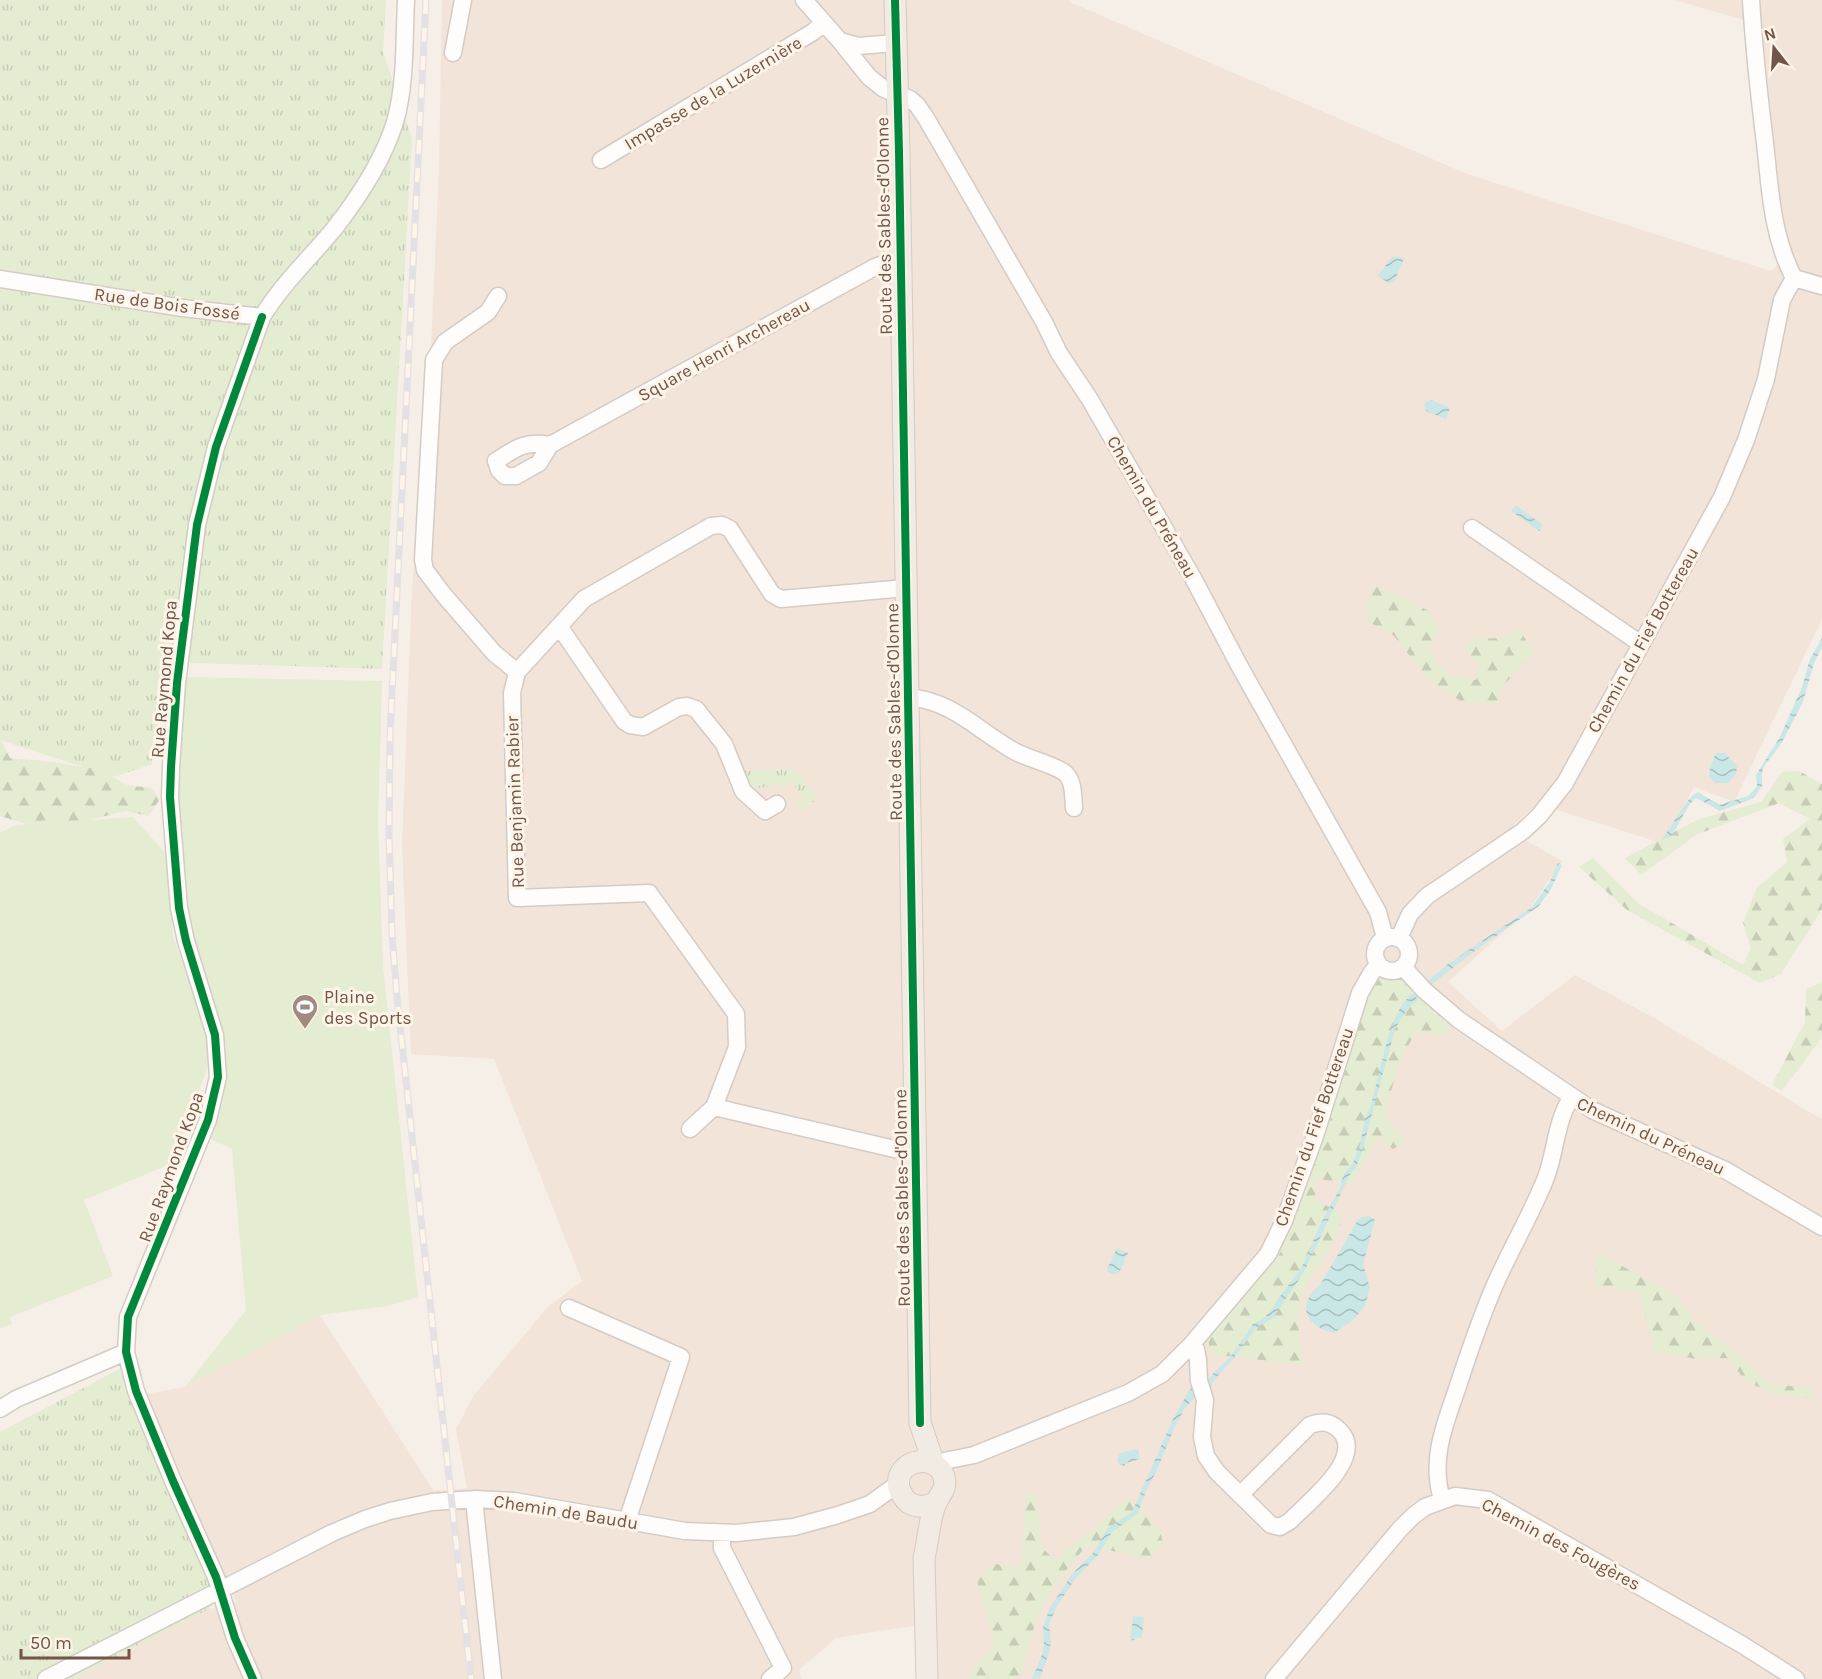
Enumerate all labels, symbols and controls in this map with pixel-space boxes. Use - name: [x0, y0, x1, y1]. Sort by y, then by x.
- north arrow: [1744, 18, 1804, 78]
- text: N: [1761, 23, 1778, 45]
- street label: Impasse de la Luzernière: [620, 31, 806, 155]
- street label: Route des Sables-d'Olonne: [871, 117, 897, 335]
- street label: Rue de Bois Fossé: [93, 283, 241, 325]
- street label: Square Henri Archereau: [634, 294, 814, 406]
- street label: Chemin du Préneau: [1102, 432, 1202, 582]
- street label: Chemin du Fief Bottereau: [1583, 543, 1703, 737]
- street label: Rue Raymond Kopa: [146, 599, 182, 759]
- street label: Route des Sables-d'Olonne: [881, 603, 907, 821]
- street label: Rue Benjamin Rabier: [501, 715, 529, 889]
- place label: Plaine des Sports: [324, 986, 412, 1029]
- sports icon: Plaine des Sports: [290, 992, 320, 1030]
- street label: Chemin du Fief Bottereau: [1270, 1025, 1358, 1229]
- street label: Rue Raymond Kopa: [134, 1089, 208, 1245]
- street label: Route des Sables-d'Olonne: [889, 1089, 915, 1307]
- street label: Chemin du Préneau: [1573, 1092, 1729, 1180]
- street label: Chemin de Baudu: [492, 1490, 640, 1534]
- street label: Chemin des Fougères: [1478, 1493, 1644, 1595]
- scale bar: [21, 1622, 129, 1660]
- text: 50 m: [30, 1632, 72, 1654]

